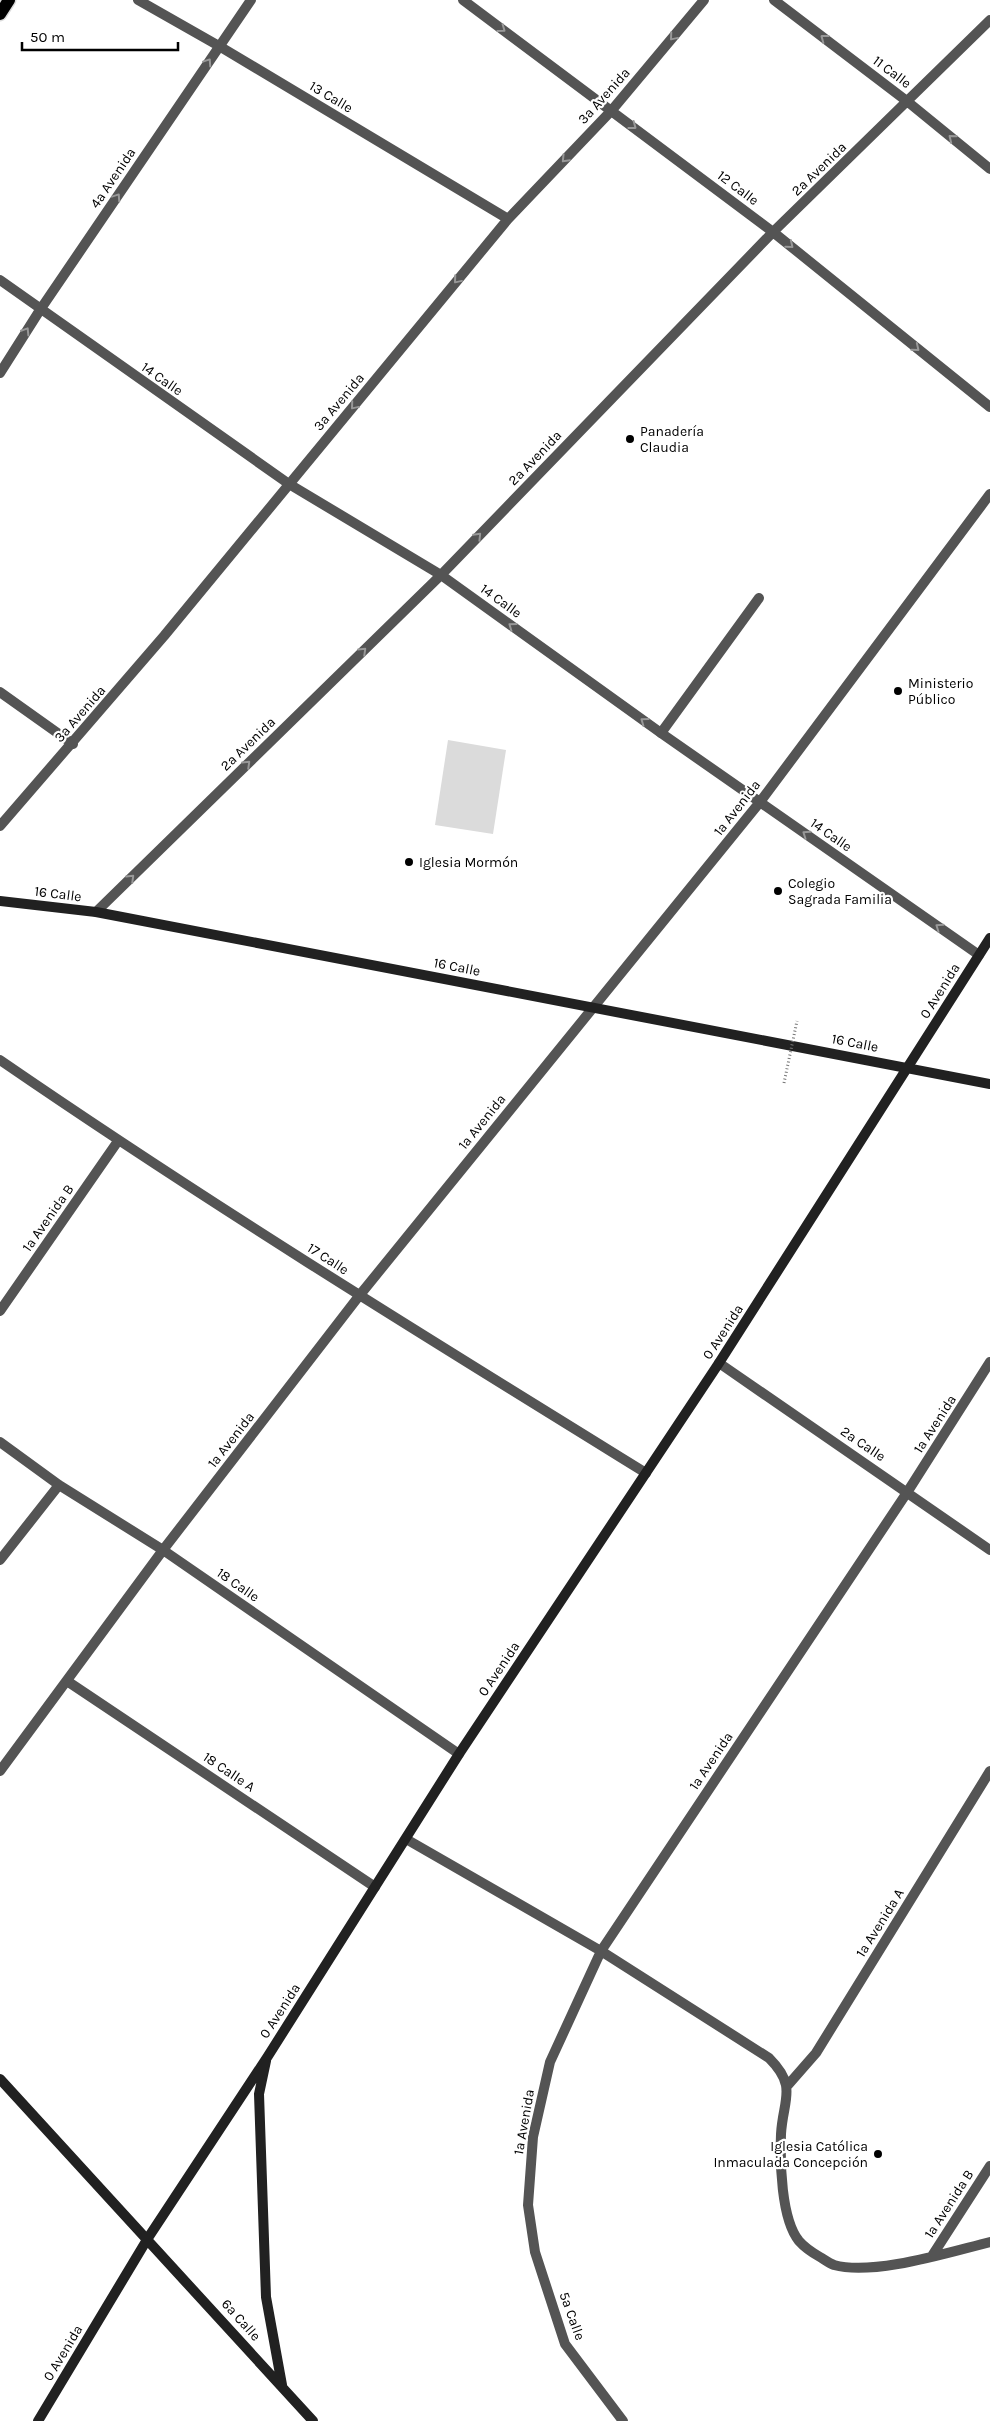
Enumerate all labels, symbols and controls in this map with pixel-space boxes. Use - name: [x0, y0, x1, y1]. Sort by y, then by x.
- scale bar: [22, 20, 179, 52]
- one-way arrow: [496, 23, 506, 32]
- text: 50 m: [30, 28, 65, 46]
- one-way arrow: [669, 32, 678, 41]
- one-way arrow: [820, 35, 830, 44]
- street label: 11 Calle: [869, 52, 915, 92]
- one-way arrow: [202, 58, 211, 68]
- street label: 3a Avenida: [574, 64, 634, 128]
- street label: 13 Calle: [306, 77, 356, 117]
- one-way arrow: [627, 120, 636, 128]
- one-way arrow: [949, 135, 958, 144]
- street label: 2a Avenida: [788, 139, 850, 199]
- street label: 4a Avenida: [87, 144, 139, 212]
- one-way arrow: [562, 153, 571, 162]
- street label: 12 Calle: [714, 167, 762, 209]
- one-way arrow: [111, 193, 120, 202]
- one-way arrow: [784, 240, 793, 248]
- one-way arrow: [454, 275, 463, 284]
- one-way arrow: [20, 328, 29, 337]
- one-way arrow: [910, 342, 919, 350]
- street label: 14 Calle: [138, 359, 186, 399]
- street label: 3a Avenida: [310, 370, 368, 434]
- one-way arrow: [350, 400, 359, 409]
- place label: Panadería Claudia: [640, 423, 704, 456]
- street label: 2a Avenida: [505, 427, 565, 489]
- marker: Panadería Claudia: [624, 433, 636, 445]
- one-way arrow: [473, 533, 482, 542]
- street label: 14 Calle: [477, 580, 525, 622]
- one-way arrow: [508, 623, 518, 632]
- one-way arrow: [358, 648, 367, 657]
- place label: Ministerio Público: [908, 675, 973, 708]
- street label: 3a Avenida: [51, 682, 109, 746]
- marker: Ministerio Público: [892, 685, 904, 697]
- street label: 2a Avenida: [217, 714, 279, 774]
- one-way arrow: [640, 718, 650, 727]
- one-way arrow: [241, 761, 250, 770]
- street label: 1a Avenida: [710, 777, 764, 839]
- street label: 14 Calle: [807, 815, 855, 855]
- one-way arrow: [802, 831, 811, 840]
- place label: Iglesia Mormón: [419, 854, 518, 871]
- marker: Iglesia Mormón: [403, 856, 415, 868]
- one-way arrow: [125, 875, 134, 884]
- place label: Colegio Sagrada Familia: [788, 875, 892, 908]
- street label: 16 Calle: [33, 883, 83, 905]
- marker: Colegio Sagrada Familia: [772, 885, 784, 897]
- one-way arrow: [935, 924, 945, 933]
- street label: 16 Calle: [432, 954, 482, 980]
- street label: 0 Avenida: [916, 960, 964, 1022]
- street label: 16 Calle: [830, 1030, 880, 1056]
- street label: 1a Avenida: [455, 1091, 509, 1153]
- street label: 1a Avenida B: [19, 1181, 77, 1255]
- street label: 17 Calle: [304, 1239, 352, 1279]
- street label: 0 Avenida: [699, 1301, 747, 1363]
- street label: 1a Avenida: [910, 1392, 960, 1456]
- street label: 1a Avenida: [204, 1409, 258, 1471]
- street label: 2a Calle: [837, 1423, 889, 1465]
- street label: 18 Calle: [214, 1564, 262, 1606]
- street label: 0 Avenida: [475, 1638, 523, 1700]
- street label: 1a Avenida: [685, 1729, 737, 1793]
- street label: 18 Calle A: [200, 1748, 258, 1796]
- street label: 1a Avenida A: [852, 1886, 908, 1960]
- street label: 0 Avenida: [256, 1980, 304, 2042]
- street label: 1a Avenida: [510, 2088, 538, 2156]
- place label: Iglesia Católica Inmaculada Concepción: [713, 2138, 868, 2171]
- marker: Iglesia Católica Inmaculada Concepción: [872, 2148, 884, 2160]
- street label: 1a Avenida B: [921, 2167, 977, 2241]
- street label: 5a Calle: [555, 2289, 589, 2343]
- street label: 6a Calle: [218, 2296, 264, 2344]
- street label: 0 Avenida: [40, 2322, 86, 2384]

